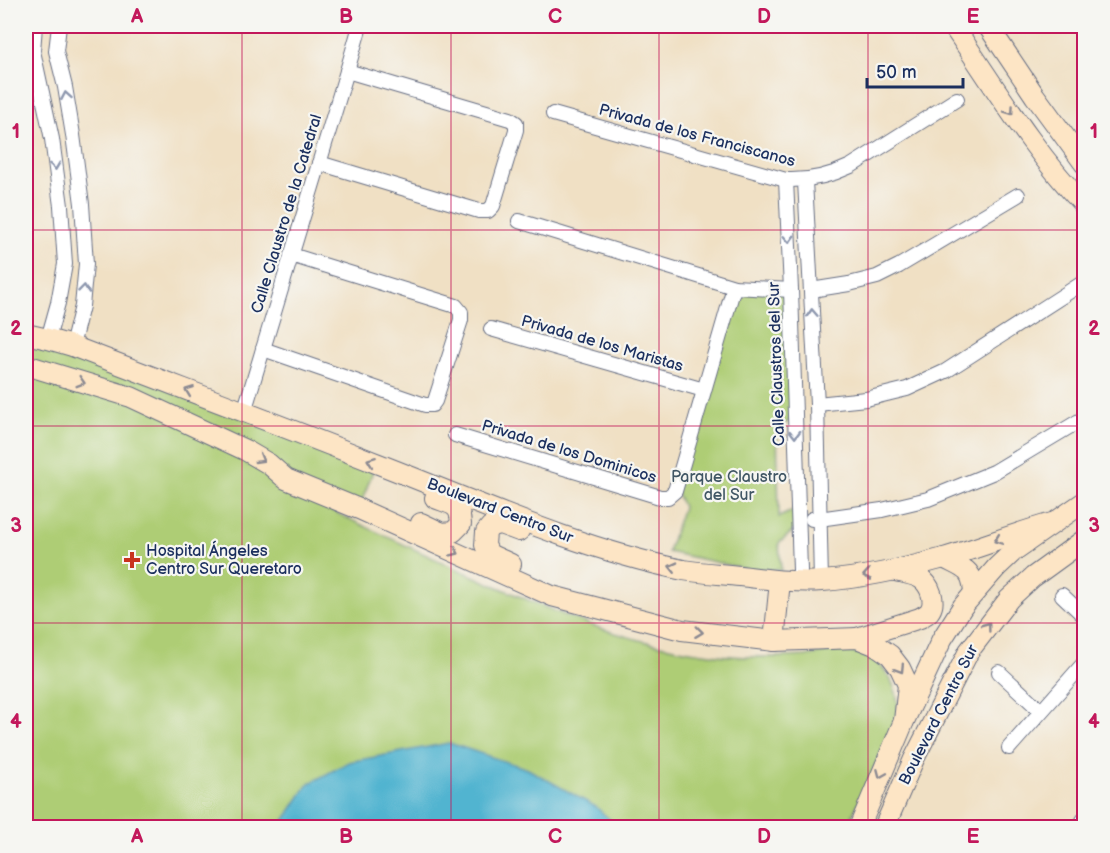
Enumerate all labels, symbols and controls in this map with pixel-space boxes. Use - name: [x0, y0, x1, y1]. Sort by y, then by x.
- text: A: [130, 5, 144, 29]
- text: B: [339, 5, 353, 29]
- text: C: [548, 5, 562, 29]
- text: D: [757, 5, 771, 29]
- text: E: [967, 5, 980, 29]
- scale bar: [867, 51, 963, 89]
- text: 50 m: [876, 62, 917, 83]
- one-way arrow: [61, 91, 73, 100]
- street label: Privada de los Franciscanos: [597, 101, 797, 171]
- one-way arrow: [1003, 104, 1014, 115]
- street label: Calle Claustro de la Catedral: [248, 112, 326, 316]
- text: 1: [12, 120, 20, 144]
- text: 1: [1090, 120, 1098, 144]
- one-way arrow: [49, 161, 61, 170]
- one-way arrow: [782, 234, 795, 243]
- street label: Calle Claustros del Sur: [765, 281, 789, 446]
- one-way arrow: [77, 285, 90, 294]
- one-way arrow: [806, 308, 819, 317]
- street label: Privada de los Maristas: [519, 312, 685, 376]
- text: 2: [10, 317, 22, 341]
- text: 2: [1088, 317, 1100, 341]
- one-way arrow: [76, 375, 86, 387]
- one-way arrow: [184, 386, 194, 399]
- street label: Privada de los Dominicos: [479, 416, 659, 488]
- one-way arrow: [789, 429, 802, 438]
- one-way arrow: [254, 451, 264, 463]
- one-way arrow: [366, 456, 377, 468]
- park label: Parque Claustro del Sur: [671, 468, 787, 505]
- street label: Boulevard Centro Sur: [424, 474, 576, 548]
- text: 3: [10, 514, 22, 538]
- text: 3: [1088, 514, 1100, 538]
- one-way arrow: [993, 533, 1004, 545]
- place label: Hospital Ángeles Centro Sur Queretaro: [146, 540, 302, 579]
- one-way arrow: [449, 545, 460, 557]
- marker: Hospital Ángeles Centro Sur Queretaro: [123, 551, 141, 569]
- one-way arrow: [668, 562, 678, 575]
- one-way arrow: [862, 569, 871, 581]
- one-way arrow: [980, 622, 991, 633]
- one-way arrow: [695, 625, 704, 638]
- street label: Boulevard Centro Sur: [895, 641, 983, 788]
- one-way arrow: [892, 663, 904, 673]
- text: 4: [10, 710, 22, 734]
- text: 4: [1088, 710, 1100, 734]
- one-way arrow: [876, 768, 888, 779]
- text: A: [130, 825, 144, 849]
- text: B: [339, 825, 353, 849]
- text: C: [548, 825, 562, 849]
- text: D: [757, 825, 771, 849]
- text: E: [967, 825, 980, 849]

